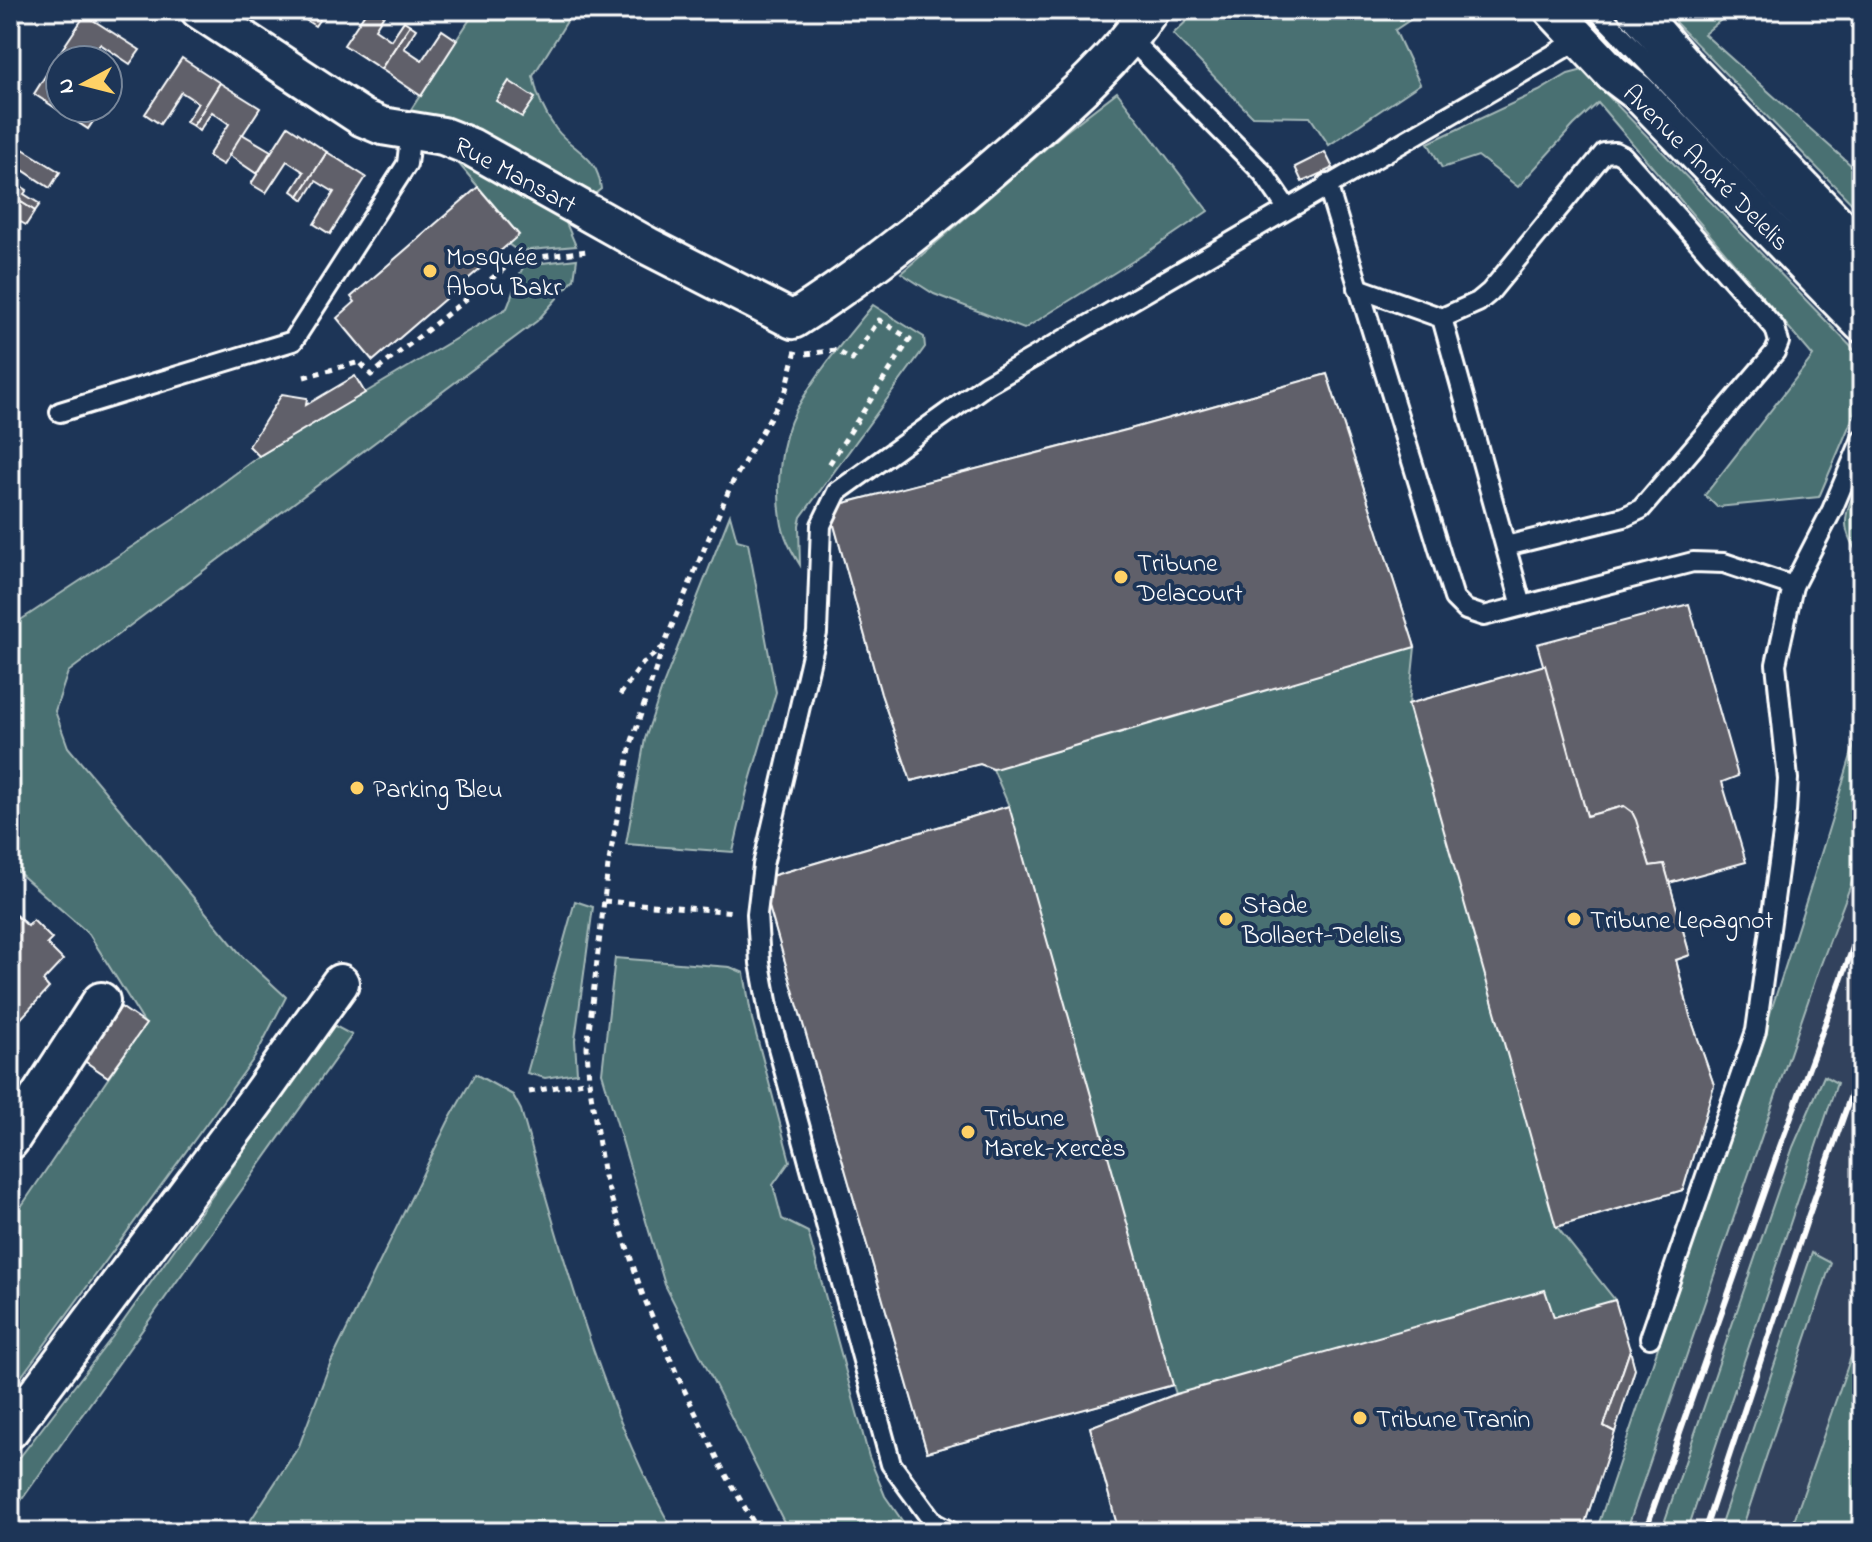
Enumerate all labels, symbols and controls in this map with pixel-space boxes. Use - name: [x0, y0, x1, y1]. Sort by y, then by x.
- north arrow: [44, 44, 124, 124]
- text: N: [50, 77, 84, 95]
- street label: Avenue André Delelis: [1613, 77, 1797, 261]
- street label: Rue Mansart: [447, 128, 583, 225]
- place label: Mosquée Abou Bakr: [446, 240, 562, 308]
- marker: Mosquée Abou Bakr: [421, 262, 439, 280]
- place label: Tribune Delacourt: [1136, 546, 1243, 614]
- marker: Tribune Delacourt: [1112, 568, 1130, 586]
- place label: Parking Bleu: [373, 772, 502, 810]
- marker: Parking Bleu: [348, 779, 366, 797]
- place label: Stade Bollaert-Delelis: [1241, 888, 1402, 956]
- place label: Tribune Lepagnot: [1590, 903, 1774, 941]
- marker: Stade Bollaert-Delelis: [1217, 910, 1235, 928]
- marker: Tribune Lepagnot: [1565, 910, 1583, 928]
- place label: Tribune Marek-Xercès: [984, 1101, 1126, 1169]
- marker: Tribune Marek-Xercès: [959, 1123, 977, 1141]
- place label: Tribune Tranin: [1376, 1402, 1530, 1440]
- marker: Tribune Tranin: [1351, 1409, 1369, 1427]

